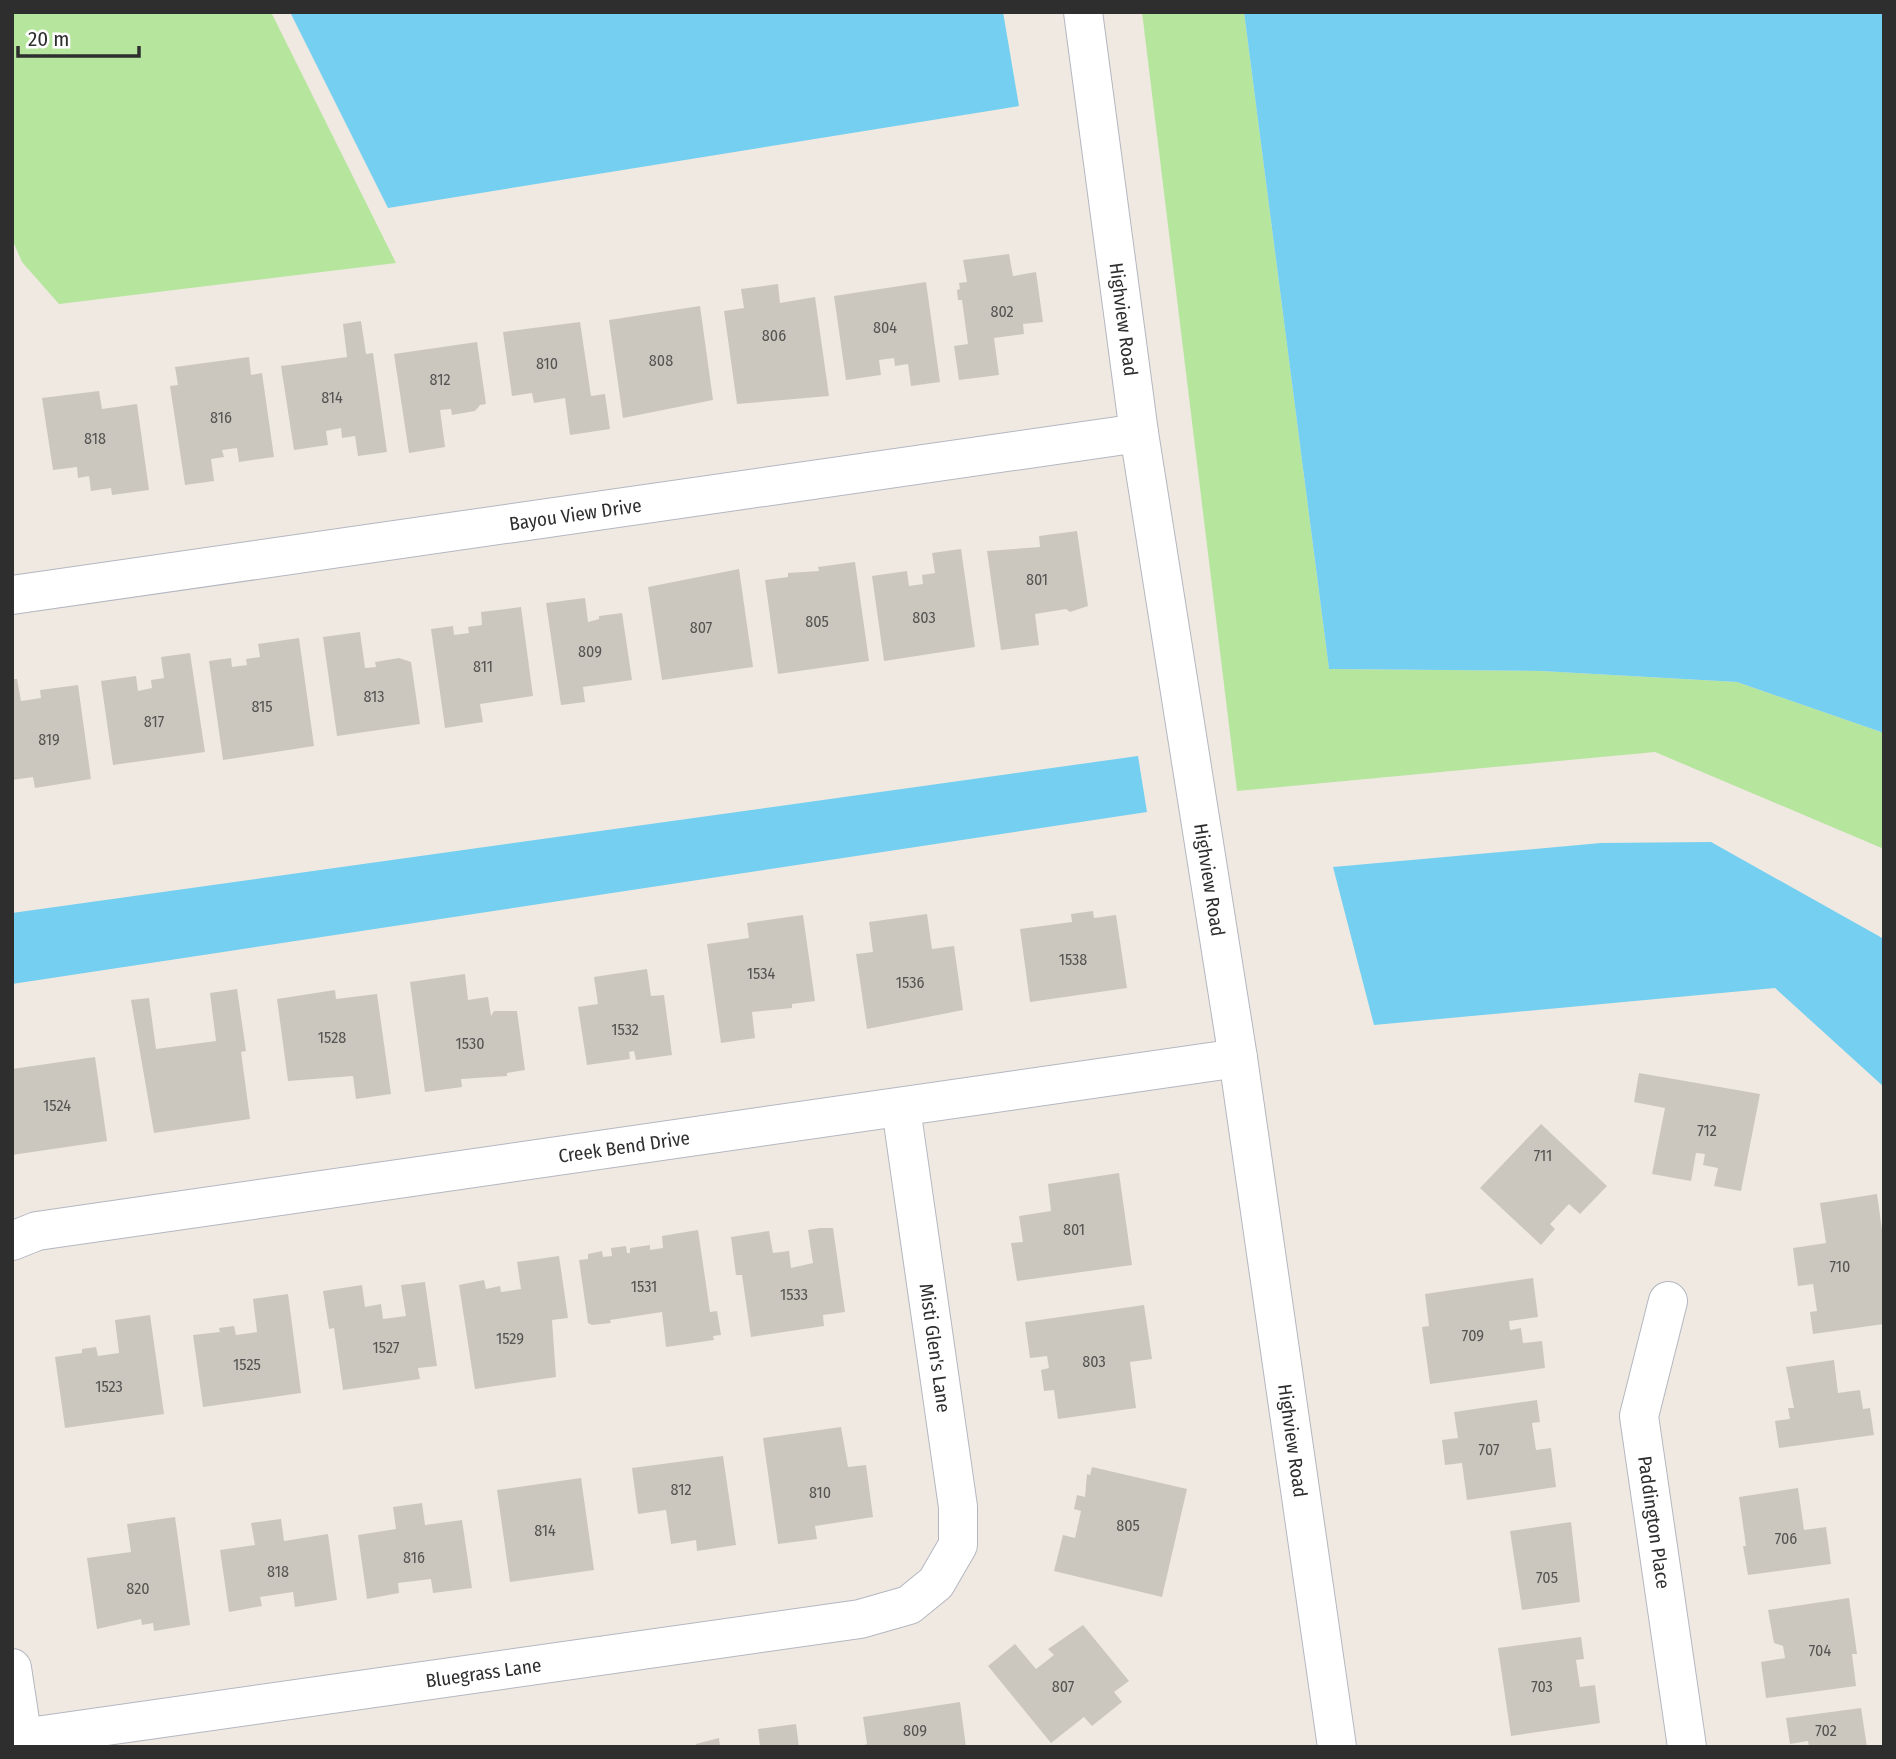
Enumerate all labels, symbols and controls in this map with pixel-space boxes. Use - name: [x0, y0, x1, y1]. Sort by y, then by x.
- scale bar: [18, 14, 138, 58]
- text: 20 m: [28, 26, 69, 52]
- street label: Highview Road: [1105, 261, 1143, 377]
- house number: 802: [990, 302, 1014, 321]
- house number: 804: [873, 318, 897, 337]
- house number: 806: [762, 326, 786, 345]
- house number: 808: [649, 351, 673, 370]
- house number: 810: [536, 354, 558, 373]
- house number: 812: [430, 370, 450, 389]
- house number: 814: [321, 388, 343, 407]
- house number: 816: [210, 408, 232, 427]
- house number: 818: [84, 429, 106, 448]
- street label: Bayou View Drive: [508, 493, 643, 535]
- house number: 801: [1026, 570, 1048, 589]
- house number: 803: [912, 608, 936, 627]
- house number: 805: [805, 612, 829, 631]
- house number: 807: [690, 618, 713, 637]
- house number: 809: [578, 642, 602, 661]
- house number: 811: [473, 657, 493, 676]
- house number: 813: [363, 687, 385, 706]
- house number: 815: [251, 697, 273, 716]
- house number: 817: [144, 712, 165, 731]
- house number: 819: [38, 730, 60, 749]
- street label: Highview Road: [1189, 822, 1230, 938]
- house number: 1538: [1059, 950, 1087, 969]
- house number: 1534: [747, 964, 775, 983]
- house number: 1536: [896, 973, 924, 992]
- house number: 1532: [611, 1020, 639, 1039]
- house number: 1528: [318, 1028, 346, 1047]
- house number: 1530: [455, 1034, 485, 1053]
- house number: 1524: [43, 1096, 71, 1115]
- house number: 712: [1697, 1121, 1717, 1140]
- street label: Creek Bend Drive: [557, 1126, 691, 1167]
- house number: 711: [1534, 1146, 1552, 1165]
- house number: 801: [1063, 1220, 1085, 1239]
- house number: 710: [1830, 1257, 1850, 1276]
- house number: 1531: [631, 1277, 657, 1296]
- street label: Misti Glen's Lane: [915, 1282, 955, 1414]
- house number: 1533: [780, 1285, 808, 1304]
- house number: 709: [1462, 1326, 1484, 1345]
- house number: 1529: [496, 1329, 524, 1348]
- house number: 1527: [373, 1338, 400, 1357]
- house number: 803: [1082, 1352, 1106, 1371]
- house number: 1525: [233, 1355, 261, 1374]
- house number: 1523: [95, 1377, 123, 1396]
- street label: Highview Road: [1273, 1382, 1312, 1499]
- house number: 707: [1479, 1440, 1500, 1459]
- street label: Paddington Place: [1633, 1454, 1675, 1590]
- house number: 812: [671, 1480, 691, 1499]
- house number: 810: [809, 1483, 831, 1502]
- house number: 805: [1116, 1516, 1140, 1535]
- house number: 814: [534, 1521, 556, 1540]
- house number: 706: [1775, 1529, 1797, 1548]
- house number: 816: [403, 1548, 425, 1567]
- house number: 818: [267, 1562, 289, 1581]
- house number: 705: [1536, 1568, 1558, 1587]
- house number: 820: [126, 1579, 150, 1598]
- house number: 704: [1809, 1641, 1831, 1660]
- street label: Bluegrass Lane: [424, 1653, 543, 1692]
- house number: 807: [1052, 1677, 1075, 1696]
- house number: 703: [1531, 1677, 1553, 1696]
- house number: 809: [903, 1721, 927, 1740]
- house number: 702: [1815, 1721, 1837, 1740]

